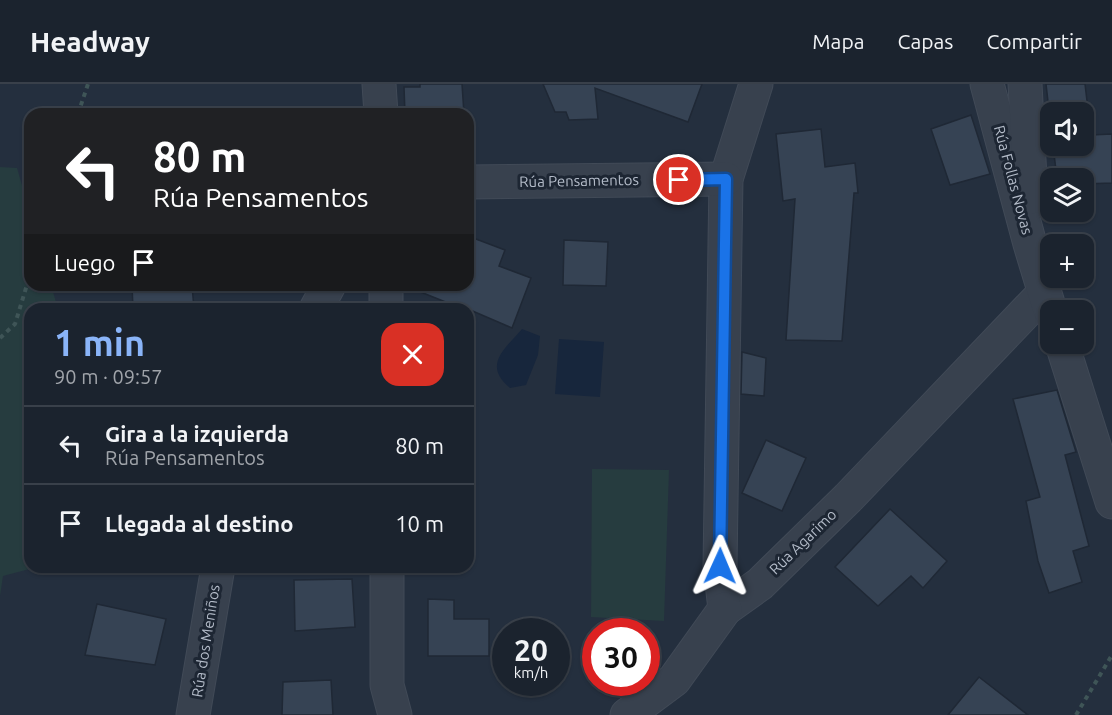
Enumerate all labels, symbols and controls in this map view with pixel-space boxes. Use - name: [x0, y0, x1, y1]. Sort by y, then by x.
- text: Headway: [30, 26, 150, 57]
- text: Mapa: [812, 29, 864, 53]
- text: Capas: [897, 29, 953, 53]
- text: Compartir: [986, 29, 1082, 53]
- map controls: [1040, 102, 1094, 354]
- button: sound: [1040, 102, 1094, 156]
- street label: Rúa Follas Novas: [991, 123, 1036, 236]
- icon: left: [54, 132, 132, 210]
- text: 80 m: [153, 133, 247, 180]
- pin: [653, 154, 704, 205]
- icon: arrive: [662, 163, 695, 196]
- button: layers: [1040, 168, 1094, 222]
- street label: Rúa Pensamentos: [519, 171, 639, 190]
- text: Rúa Pensamentos: [153, 182, 369, 212]
- button: +: [1040, 234, 1094, 288]
- icon: arrive: [127, 246, 160, 279]
- text: Luego: [54, 250, 115, 275]
- button: −: [1040, 300, 1094, 354]
- text: 1 min: [54, 322, 145, 363]
- button: close: [381, 323, 444, 386]
- text: 90 m · 09:57: [54, 365, 163, 388]
- text: Gira a la izquierda: [105, 421, 289, 446]
- icon: left: [54, 429, 87, 462]
- text: 80 m: [395, 433, 444, 458]
- text: Rúa Pensamentos: [105, 446, 265, 469]
- street label: Rúa Agarimo: [766, 506, 840, 578]
- icon: arrive: [54, 507, 87, 540]
- text: Llegada al destino: [105, 511, 293, 536]
- text: 10 m: [395, 511, 444, 536]
- position arrow: [688, 534, 752, 598]
- street label: Rúa dos Meniños: [188, 583, 223, 699]
- speed limit sign: 30: [582, 618, 660, 696]
- text: 20: [514, 633, 548, 667]
- text: km/h: [514, 664, 548, 681]

